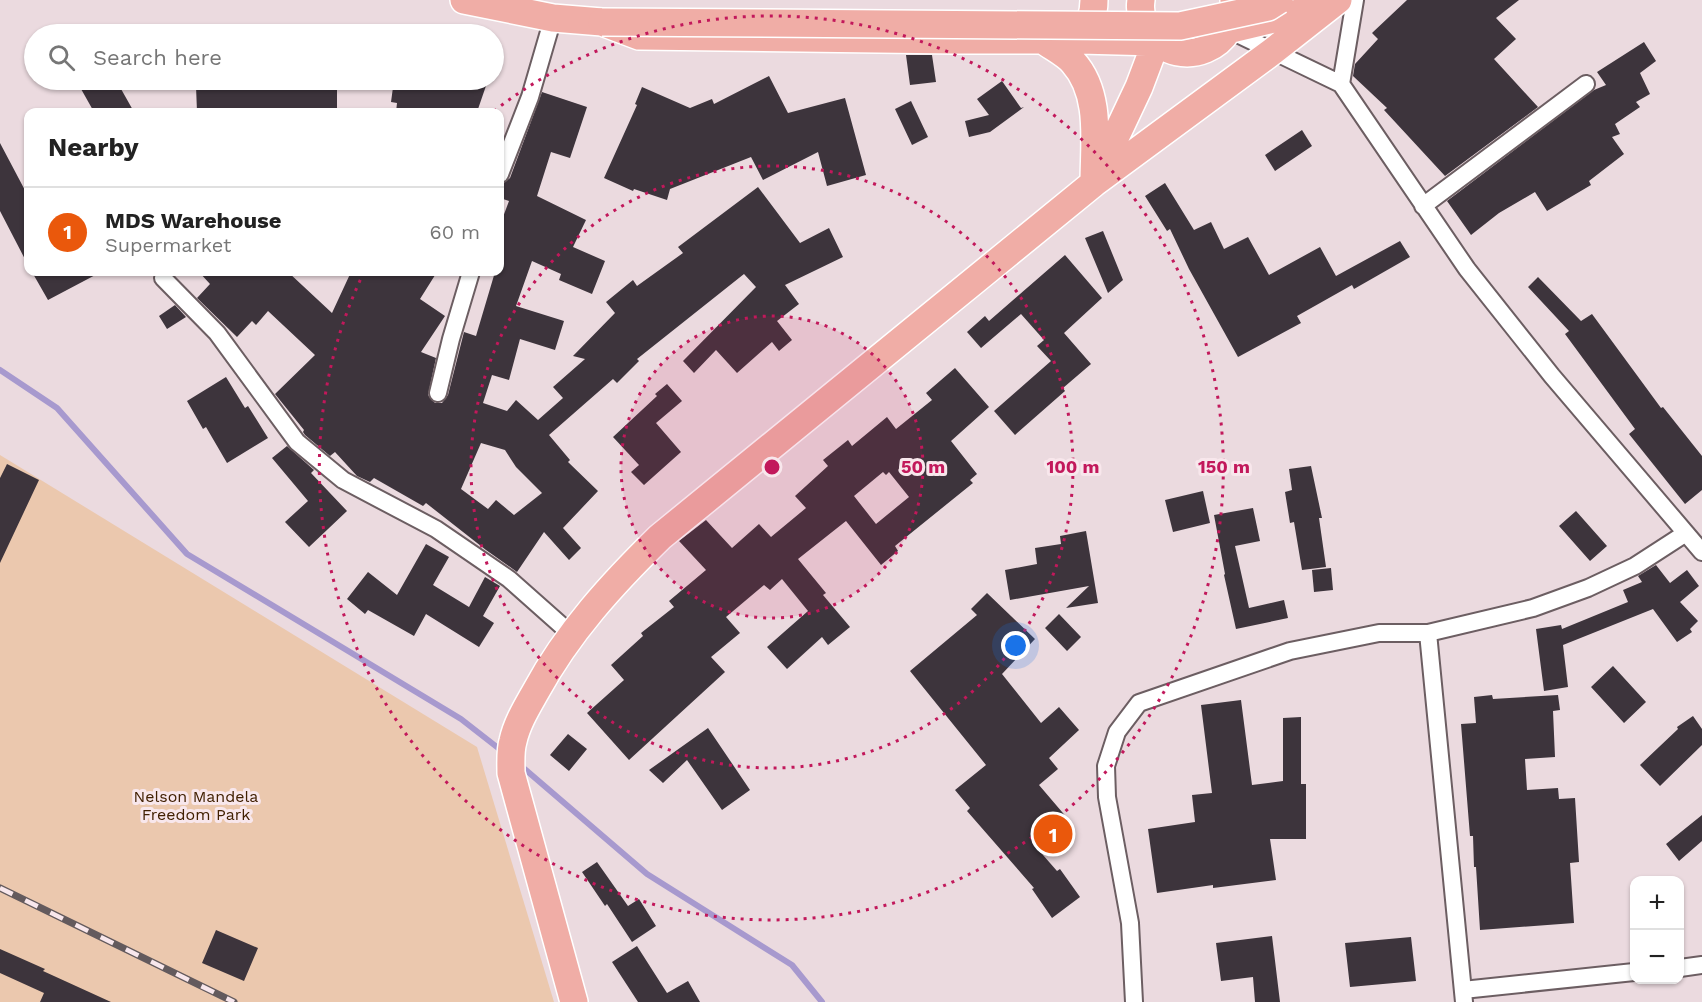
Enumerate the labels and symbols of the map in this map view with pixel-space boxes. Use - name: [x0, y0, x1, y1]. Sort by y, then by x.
- text: 50 m: [901, 456, 945, 477]
- text: 100 m: [1046, 456, 1100, 477]
- text: 150 m: [1198, 456, 1250, 477]
- centre of rings: [762, 457, 782, 477]
- your location: [1001, 631, 1030, 660]
- park label: Nelson Mandela Freedom Park: [134, 787, 258, 824]
- pin: 1: [1034, 812, 1072, 856]

